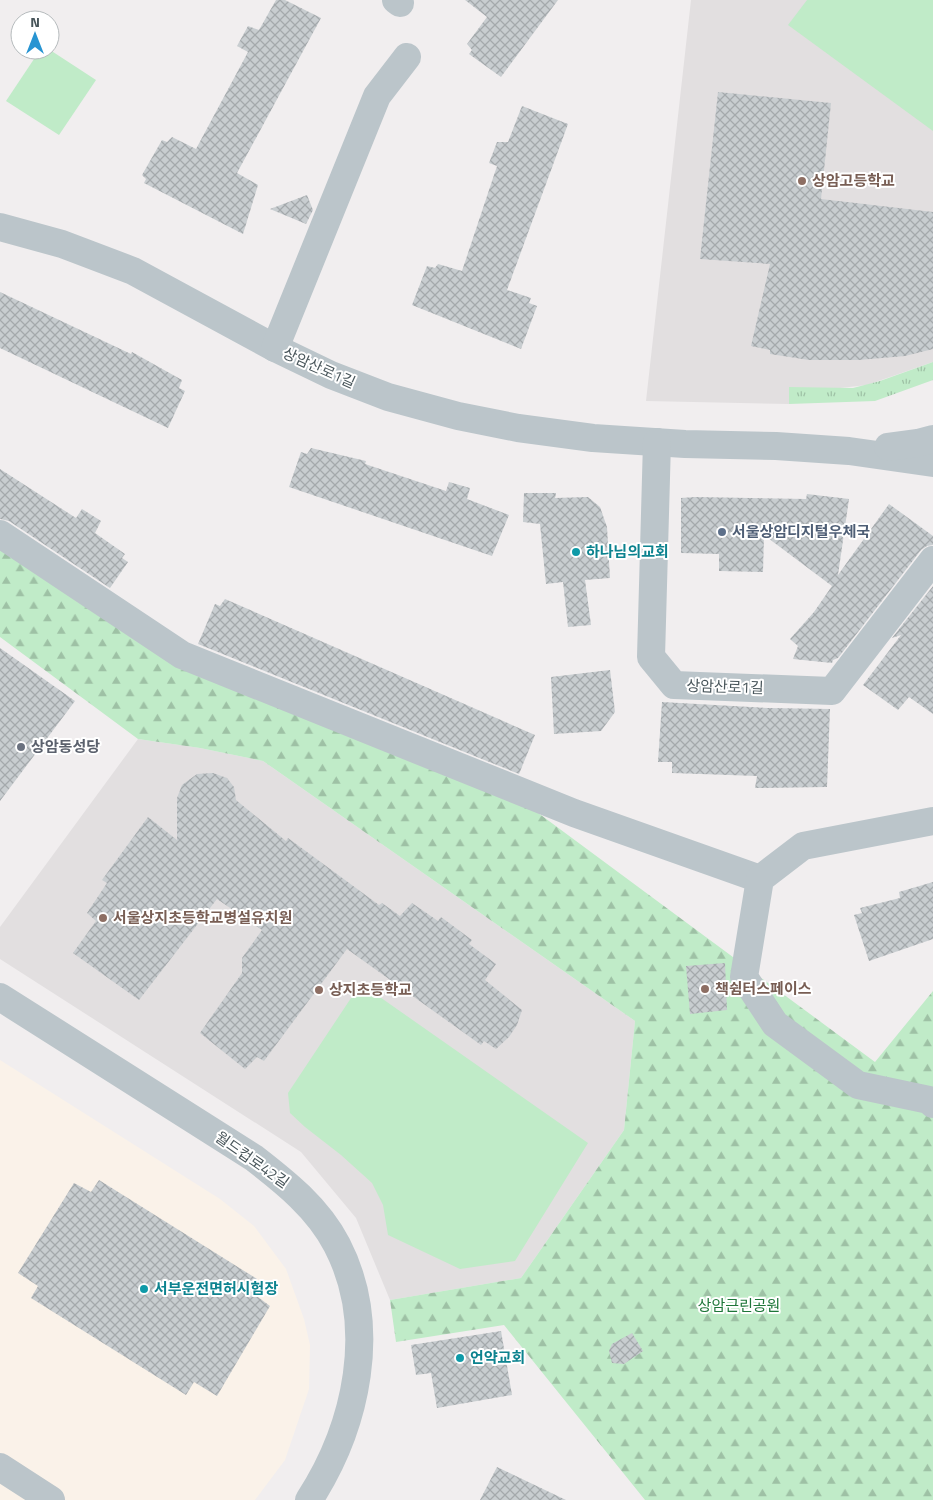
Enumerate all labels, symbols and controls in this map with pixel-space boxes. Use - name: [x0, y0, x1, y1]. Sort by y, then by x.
- north arrow: [10, 10, 60, 60]
- text: N: [30, 11, 40, 32]
- place label: 상암고등학교: [812, 169, 895, 192]
- marker: 상암고등학교: [796, 175, 808, 187]
- street label: 상암산로1길: [279, 341, 359, 394]
- place label: 서울상암디지털우체국: [732, 520, 870, 543]
- marker: 서울상암디지털우체국: [716, 526, 728, 538]
- place label: 하나님의교회: [586, 540, 669, 563]
- marker: 하나님의교회: [570, 546, 582, 558]
- street label: 상암산로1길: [686, 674, 764, 699]
- place label: 상암동성당: [31, 735, 100, 758]
- marker: 상암동성당: [15, 741, 27, 753]
- place label: 서울상지초등학교병설유치원: [113, 906, 292, 929]
- marker: 서울상지초등학교병설유치원: [97, 912, 109, 924]
- place label: 책쉼터스페이스: [715, 977, 812, 1000]
- place label: 상지초등학교: [329, 978, 412, 1001]
- marker: 책쉼터스페이스: [699, 983, 711, 995]
- marker: 상지초등학교: [313, 984, 325, 996]
- street label: 월드컵로42길: [211, 1126, 294, 1194]
- place label: 서부운전면허시험장: [154, 1277, 278, 1300]
- marker: 서부운전면허시험장: [138, 1283, 150, 1295]
- park label: 상암근린공원: [698, 1294, 780, 1317]
- place label: 언약교회: [470, 1346, 525, 1369]
- marker: 언약교회: [454, 1352, 466, 1364]

